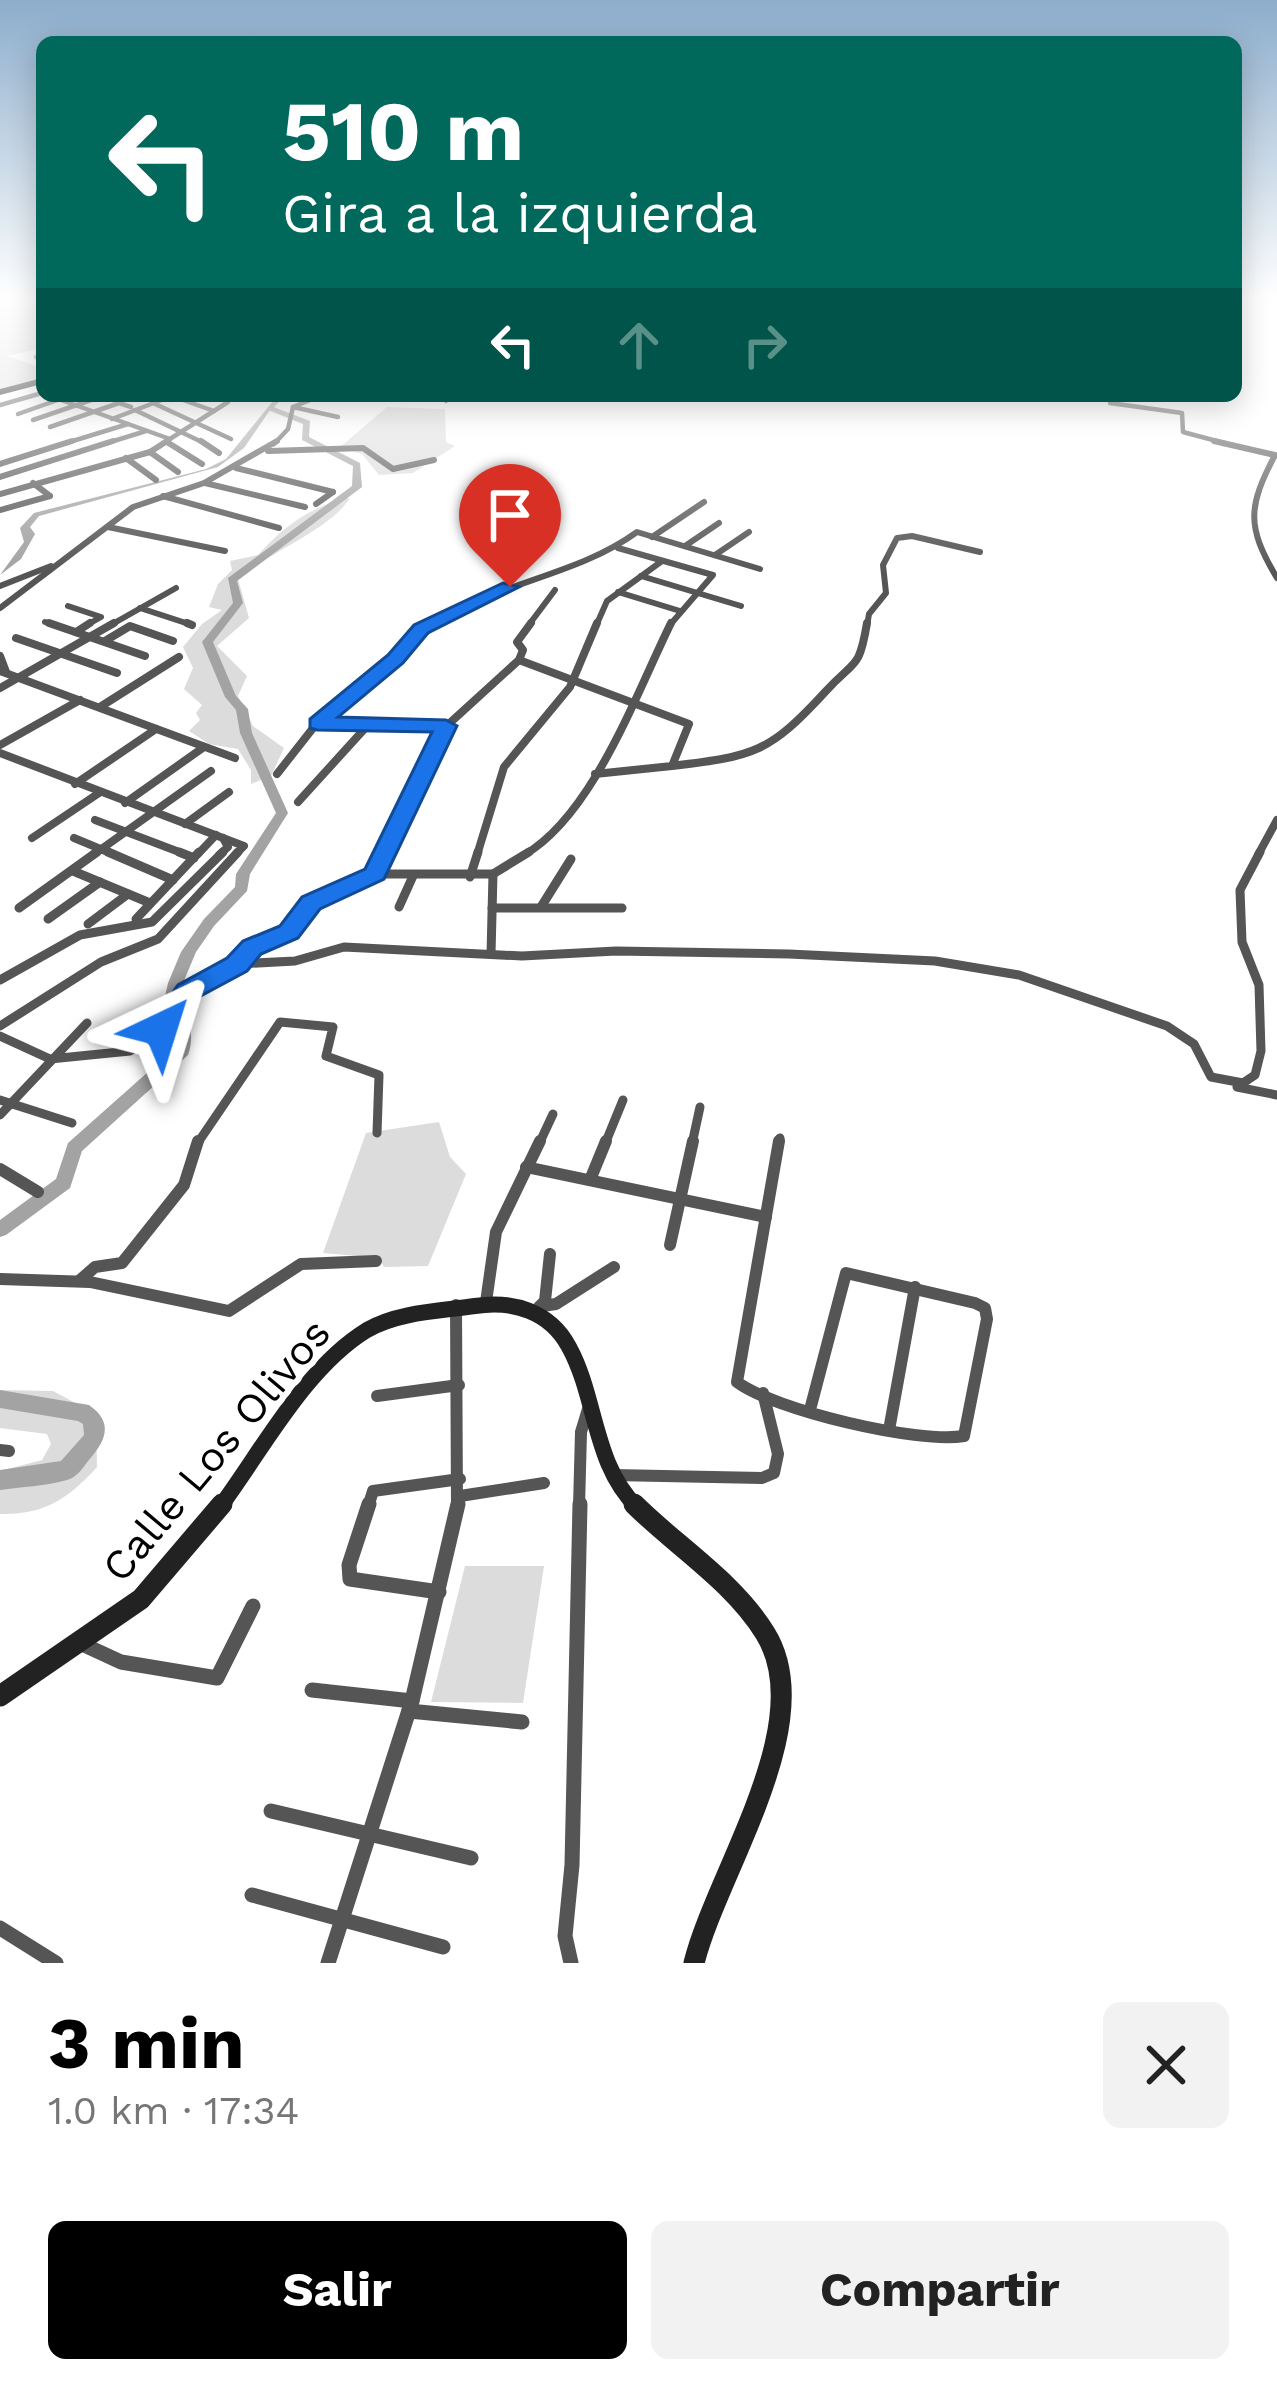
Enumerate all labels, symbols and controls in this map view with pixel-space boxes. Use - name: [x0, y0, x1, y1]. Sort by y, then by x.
- text: 510 m: [282, 82, 524, 180]
- icon: left: [84, 84, 240, 240]
- text: Gira a la izquierda: [282, 182, 758, 245]
- icon: left: [480, 312, 546, 378]
- icon: ahead: [606, 312, 672, 378]
- icon: right: [732, 312, 798, 378]
- pin: [459, 464, 561, 587]
- icon: arrive: [477, 482, 543, 548]
- position arrow: [98, 966, 224, 1092]
- street label: Calle Los Olivos: [92, 1309, 340, 1591]
- text: 3 min: [48, 2001, 245, 2085]
- button: close: [1103, 2002, 1229, 2128]
- text: 1.0 km · 17:34: [48, 2088, 299, 2133]
- button: Salir: [48, 2221, 627, 2359]
- button: Compartir: [651, 2221, 1229, 2359]

